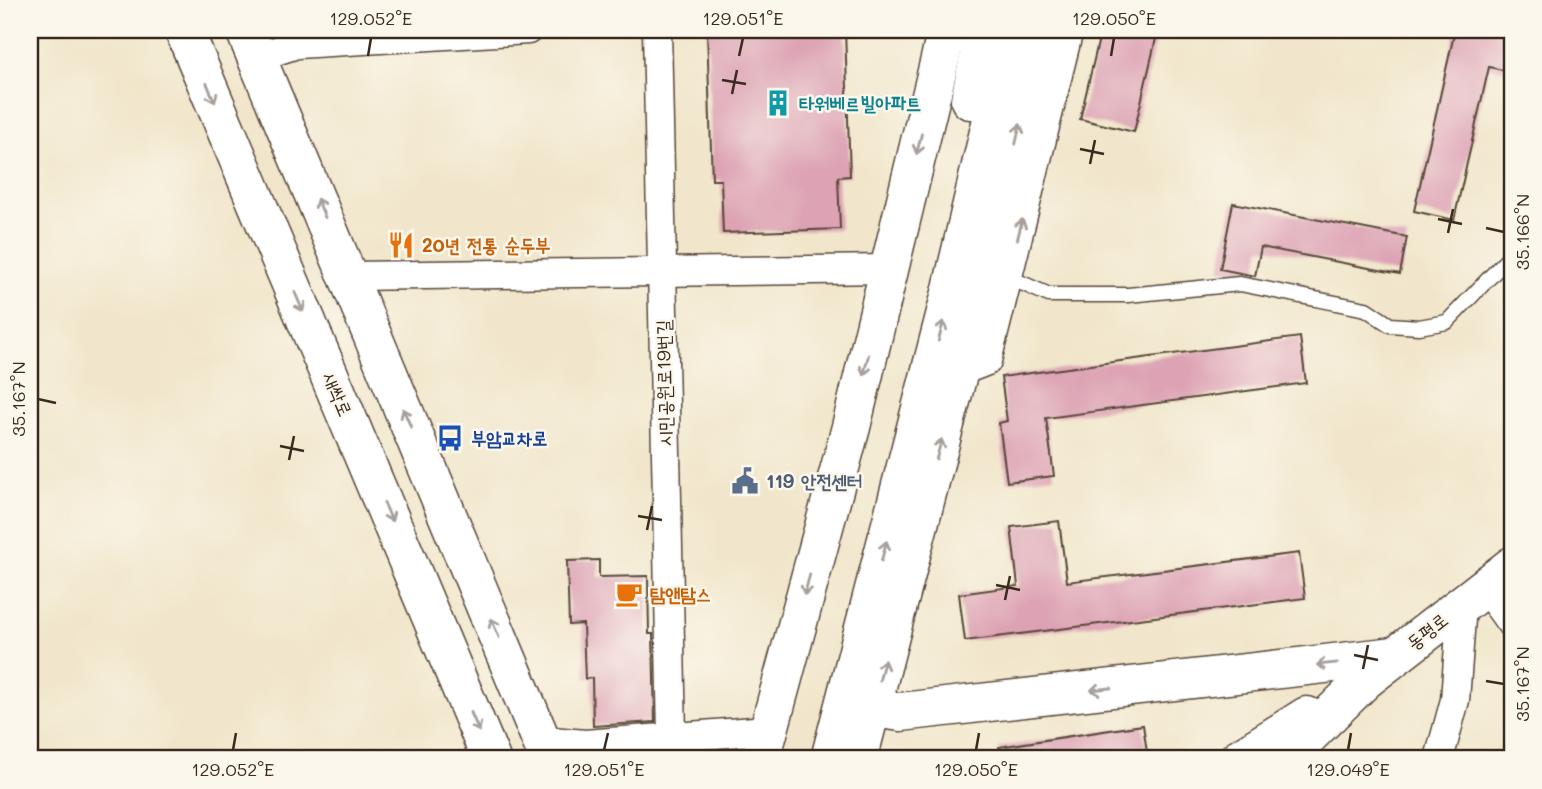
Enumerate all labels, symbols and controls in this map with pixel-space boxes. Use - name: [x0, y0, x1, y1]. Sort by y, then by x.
- text: 129.052°E: [330, 6, 412, 30]
- text: 129.051°E: [703, 6, 783, 30]
- text: 129.050°E: [1072, 6, 1156, 30]
- one-way arrow: [205, 81, 218, 103]
- building icon: 타워베르빌아파트: [763, 88, 793, 118]
- place label: 타워베르빌아파트: [799, 90, 921, 115]
- one-way arrow: [1011, 123, 1025, 146]
- one-way arrow: [912, 132, 925, 155]
- text: 35.166°N: [1510, 194, 1534, 270]
- one-way arrow: [314, 198, 327, 219]
- one-way arrow: [1014, 218, 1027, 241]
- restaurant icon: 20년 전통 순두부: [386, 230, 416, 260]
- place label: 20년 전통 순두부: [422, 232, 550, 257]
- one-way arrow: [294, 291, 307, 312]
- street label: 시민공원로19번길: [650, 319, 677, 447]
- one-way arrow: [935, 320, 948, 343]
- one-way arrow: [859, 353, 872, 376]
- text: 35.167°N: [6, 361, 30, 437]
- street label: 새싹로: [318, 368, 359, 420]
- one-way arrow: [400, 408, 413, 430]
- bus stop icon: 부암교차로: [435, 423, 465, 453]
- place label: 부암교차로: [471, 425, 547, 450]
- one-way arrow: [933, 439, 946, 461]
- public building icon: 119 안전센터: [730, 466, 760, 496]
- place label: 119 안전센터: [766, 468, 862, 493]
- one-way arrow: [382, 501, 395, 522]
- one-way arrow: [878, 540, 891, 563]
- one-way arrow: [800, 573, 813, 595]
- cafe icon: 탐앤탐스: [614, 579, 644, 609]
- place label: 탐앤탐스: [650, 581, 711, 606]
- street label: 동평로: [1401, 607, 1452, 655]
- one-way arrow: [487, 618, 500, 640]
- text: 35.167°N: [1510, 646, 1534, 722]
- one-way arrow: [1316, 657, 1339, 670]
- one-way arrow: [876, 659, 889, 682]
- one-way arrow: [1090, 683, 1113, 696]
- one-way arrow: [470, 710, 483, 732]
- text: 129.052°E: [192, 757, 274, 781]
- text: 129.051°E: [564, 757, 644, 781]
- text: 129.050°E: [934, 757, 1018, 781]
- text: 129.049°E: [1306, 757, 1390, 781]

